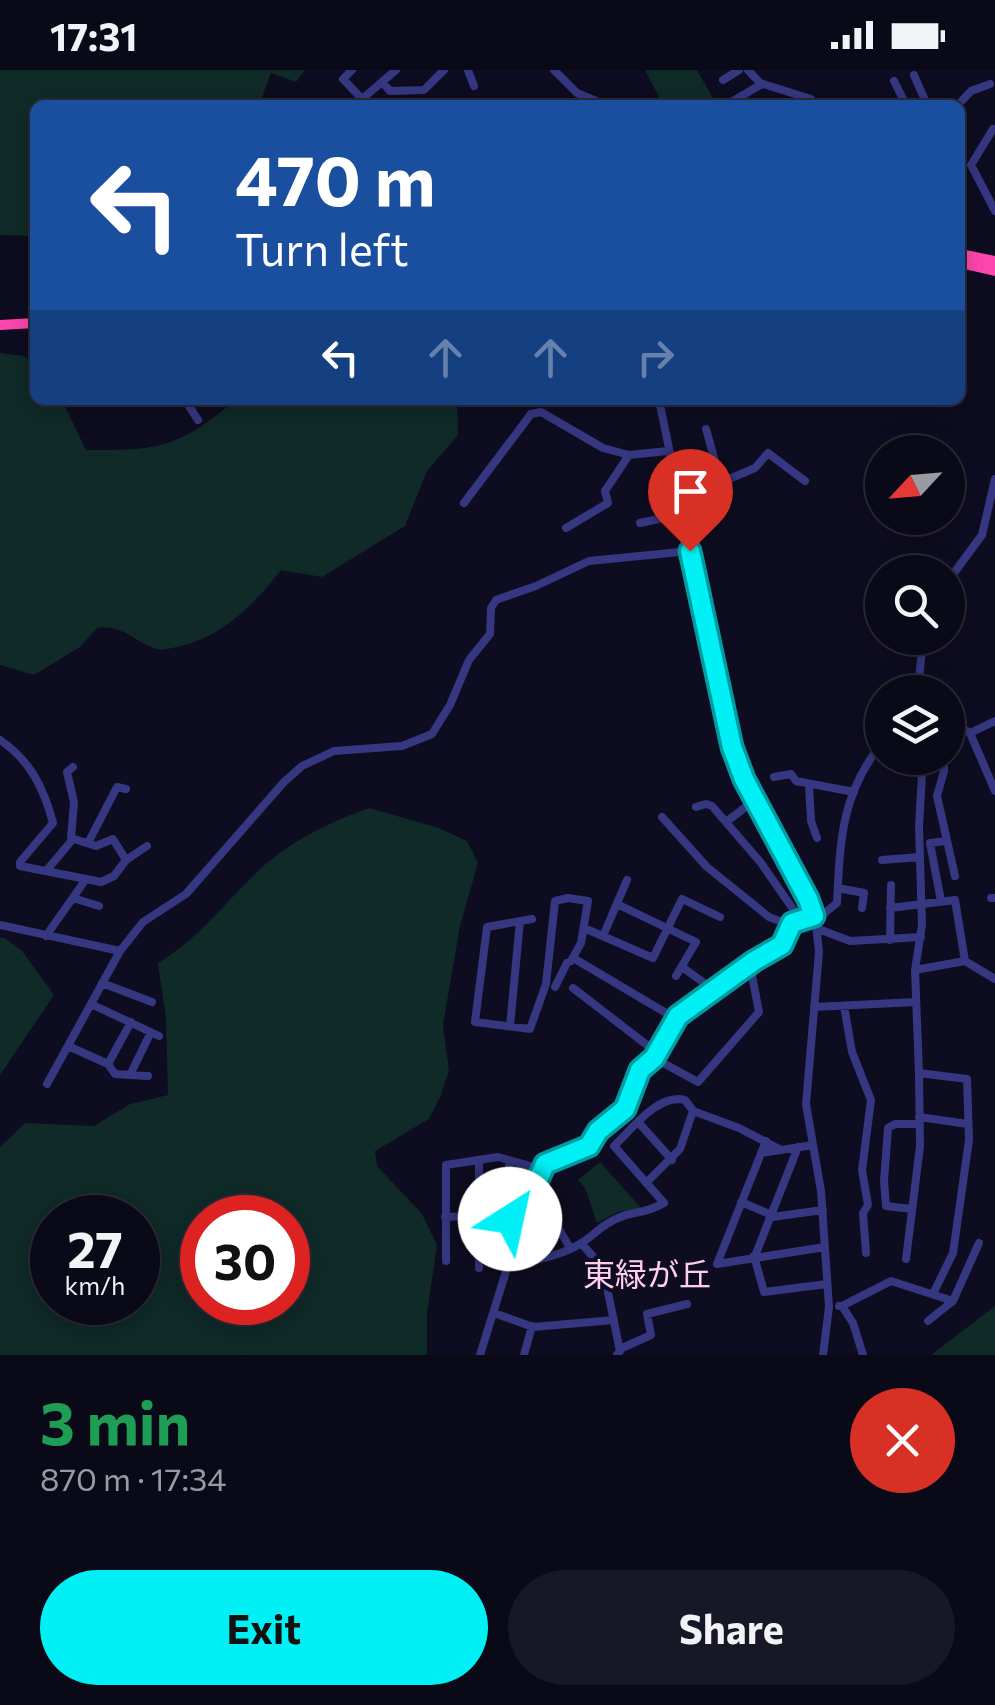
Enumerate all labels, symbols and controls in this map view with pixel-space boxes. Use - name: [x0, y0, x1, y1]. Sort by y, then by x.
- text: 17:31: [50, 12, 137, 59]
- text: 470 m: [235, 135, 436, 220]
- icon: left: [70, 140, 200, 270]
- text: Turn left: [235, 220, 409, 275]
- icon: left: [313, 330, 368, 385]
- icon: ahead: [418, 330, 473, 385]
- icon: ahead: [523, 330, 578, 385]
- icon: right: [628, 330, 683, 385]
- north arrow: [865, 435, 965, 535]
- map controls: [865, 435, 965, 775]
- pin: [648, 449, 733, 552]
- icon: arrive: [663, 464, 718, 519]
- button: search: [865, 555, 965, 655]
- button: layers: [865, 675, 965, 775]
- position arrow: [458, 1167, 562, 1271]
- speed limit sign: 30: [180, 1195, 310, 1325]
- text: 27: [67, 1217, 123, 1278]
- district label: 東緑が丘: [583, 1253, 711, 1293]
- text: km/h: [65, 1270, 125, 1300]
- text: 3 min: [40, 1384, 190, 1457]
- button: close: [850, 1388, 955, 1493]
- text: 870 m · 17:34: [40, 1458, 226, 1498]
- button: Exit: [40, 1570, 488, 1685]
- button: Share: [508, 1570, 955, 1685]

